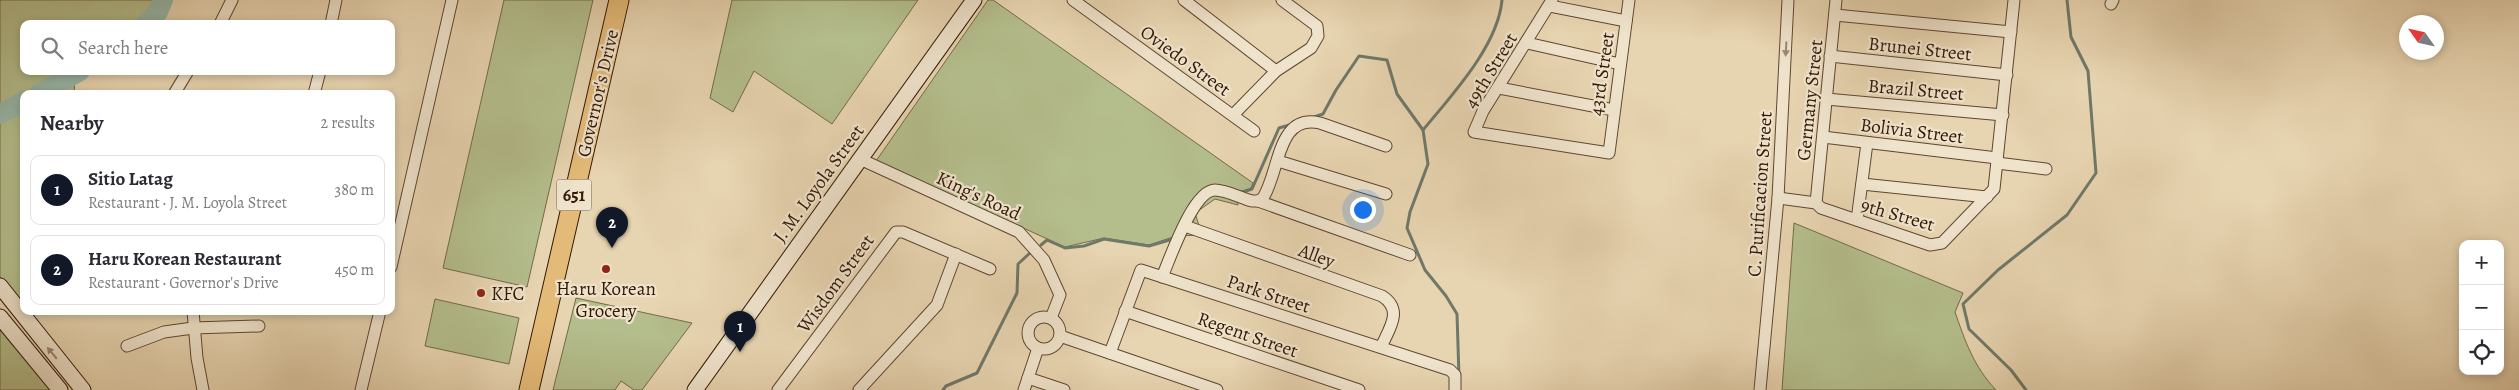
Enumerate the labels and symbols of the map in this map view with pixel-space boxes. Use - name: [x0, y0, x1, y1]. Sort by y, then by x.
- north arrow: [2399, 15, 2444, 60]
- street label: Oviedo Street: [1135, 19, 1236, 102]
- street label: Governor's Drive: [571, 27, 625, 159]
- street label: 49th Street: [1458, 28, 1524, 113]
- street label: 43rd Street: [1583, 31, 1621, 118]
- street label: Brunei Street: [1867, 31, 1973, 67]
- street label: Germany Street: [1791, 38, 1829, 162]
- one-way arrow: [1781, 41, 1789, 57]
- street label: Brazil Street: [1867, 73, 1965, 107]
- street label: C. Purificacion Street: [1741, 110, 1779, 278]
- street label: Bolivia Street: [1859, 112, 1965, 150]
- street label: J. M. Loyola Street: [767, 119, 870, 248]
- street label: King's Road: [932, 165, 1026, 227]
- road number: 651: [556, 180, 592, 210]
- street label: 9th Street: [1858, 192, 1938, 238]
- your location: [1350, 197, 1376, 223]
- pin: 2: [596, 207, 628, 248]
- street label: Wisdom Street: [791, 229, 880, 339]
- street label: Alley: [1294, 237, 1339, 275]
- marker: Haru Korean Grocery: [600, 263, 612, 275]
- street label: Park Street: [1224, 268, 1314, 320]
- place label: Haru Korean Grocery: [556, 276, 656, 324]
- place label: KFC: [491, 281, 524, 307]
- marker: KFC: [475, 287, 487, 299]
- street label: Regent Street: [1194, 306, 1301, 364]
- pin: 1: [724, 311, 756, 352]
- one-way arrow: [46, 347, 58, 359]

